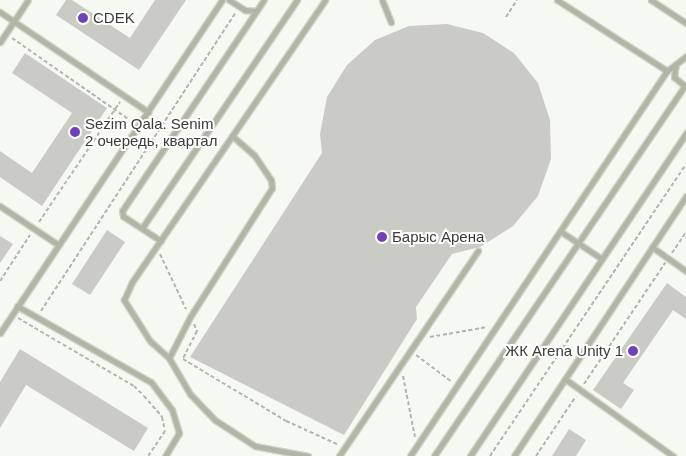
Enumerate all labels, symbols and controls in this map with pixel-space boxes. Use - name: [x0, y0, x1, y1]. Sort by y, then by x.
- place label: CDEK: [93, 9, 135, 27]
- marker: CDEK: [77, 12, 89, 24]
- place label: Sezim Qala. Senim 2 очередь, квартал: [85, 114, 217, 149]
- marker: Sezim Qala. Senim 2 очередь, квартал: [69, 126, 81, 138]
- place label: Барыс Арена: [392, 228, 484, 246]
- marker: Барыс Арена: [376, 231, 388, 243]
- place label: ЖК Arena Unity 1: [505, 342, 623, 360]
- marker: ЖК Arena Unity 1: [627, 345, 639, 357]

